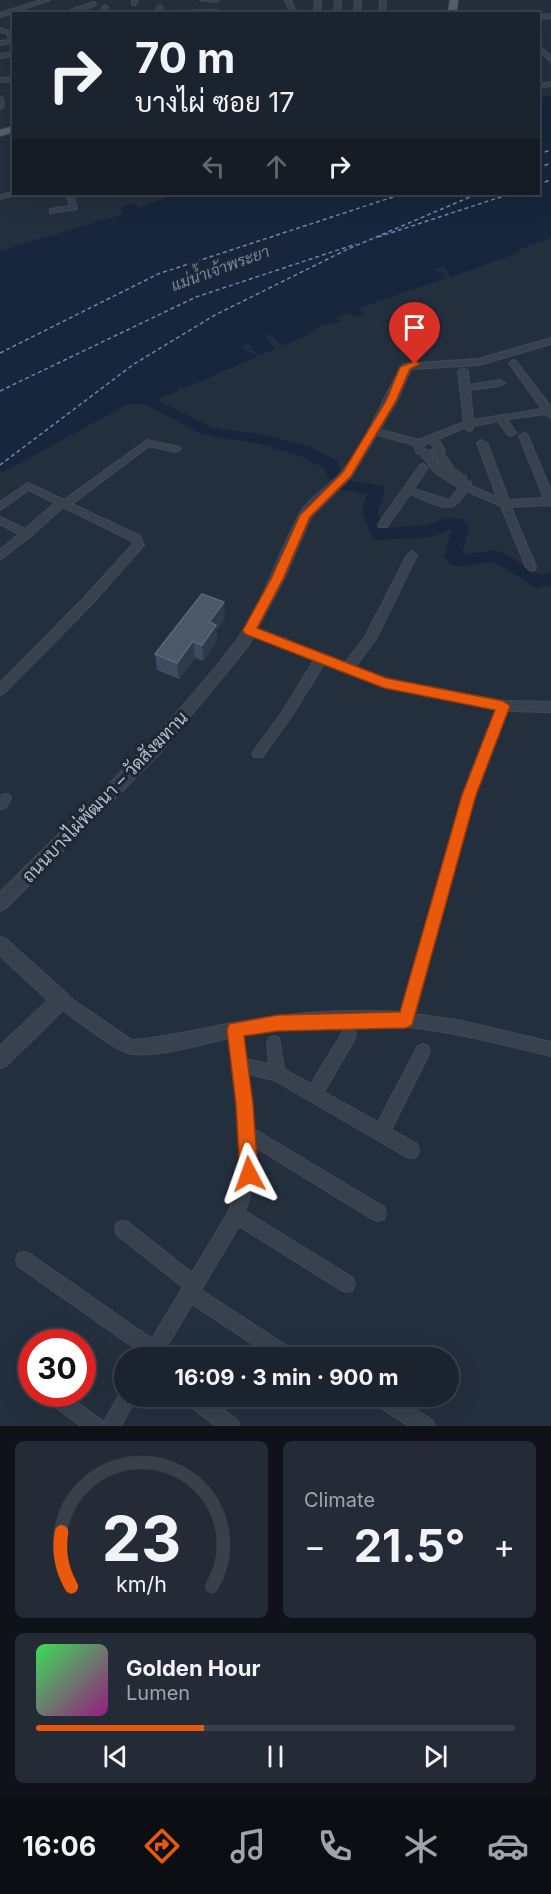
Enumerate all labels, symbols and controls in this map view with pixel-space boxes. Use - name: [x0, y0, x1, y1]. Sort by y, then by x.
- text: 70 m: [135, 32, 235, 83]
- icon: right: [36, 36, 114, 114]
- text: บางไผ่ ซอย 17: [135, 86, 294, 119]
- icon: left: [197, 150, 230, 183]
- icon: ahead: [260, 150, 293, 183]
- icon: right: [323, 150, 356, 183]
- water label: แม่น้ำเจ้าพระยา: [167, 237, 272, 295]
- pin: [389, 302, 440, 364]
- icon: arrive: [398, 311, 431, 344]
- street label: ถนนบางไผ่พัฒนา – วัดสังฆทาน: [16, 705, 192, 886]
- position arrow: [217, 1142, 281, 1206]
- speed limit sign: 30: [18, 1329, 96, 1407]
- text: 16:09 · 3 min · 900 m: [174, 1364, 399, 1390]
- text: Climate: [304, 1488, 375, 1512]
- text: 23: [102, 1501, 181, 1576]
- text: 21.5°: [354, 1518, 465, 1573]
- text: −: [304, 1526, 326, 1566]
- text: +: [493, 1526, 515, 1566]
- text: km/h: [116, 1571, 167, 1597]
- text: Golden Hour: [126, 1655, 260, 1681]
- text: Lumen: [126, 1681, 190, 1705]
- icon: previous: [99, 1740, 132, 1773]
- icon: pause: [259, 1740, 292, 1773]
- icon: next: [419, 1740, 452, 1773]
- icon: directions: [141, 1825, 183, 1867]
- icon: music: [227, 1825, 269, 1867]
- icon: phone: [314, 1825, 356, 1867]
- icon: climate: [400, 1825, 442, 1867]
- icon: car: [487, 1825, 529, 1867]
- text: 16:06: [22, 1830, 96, 1863]

